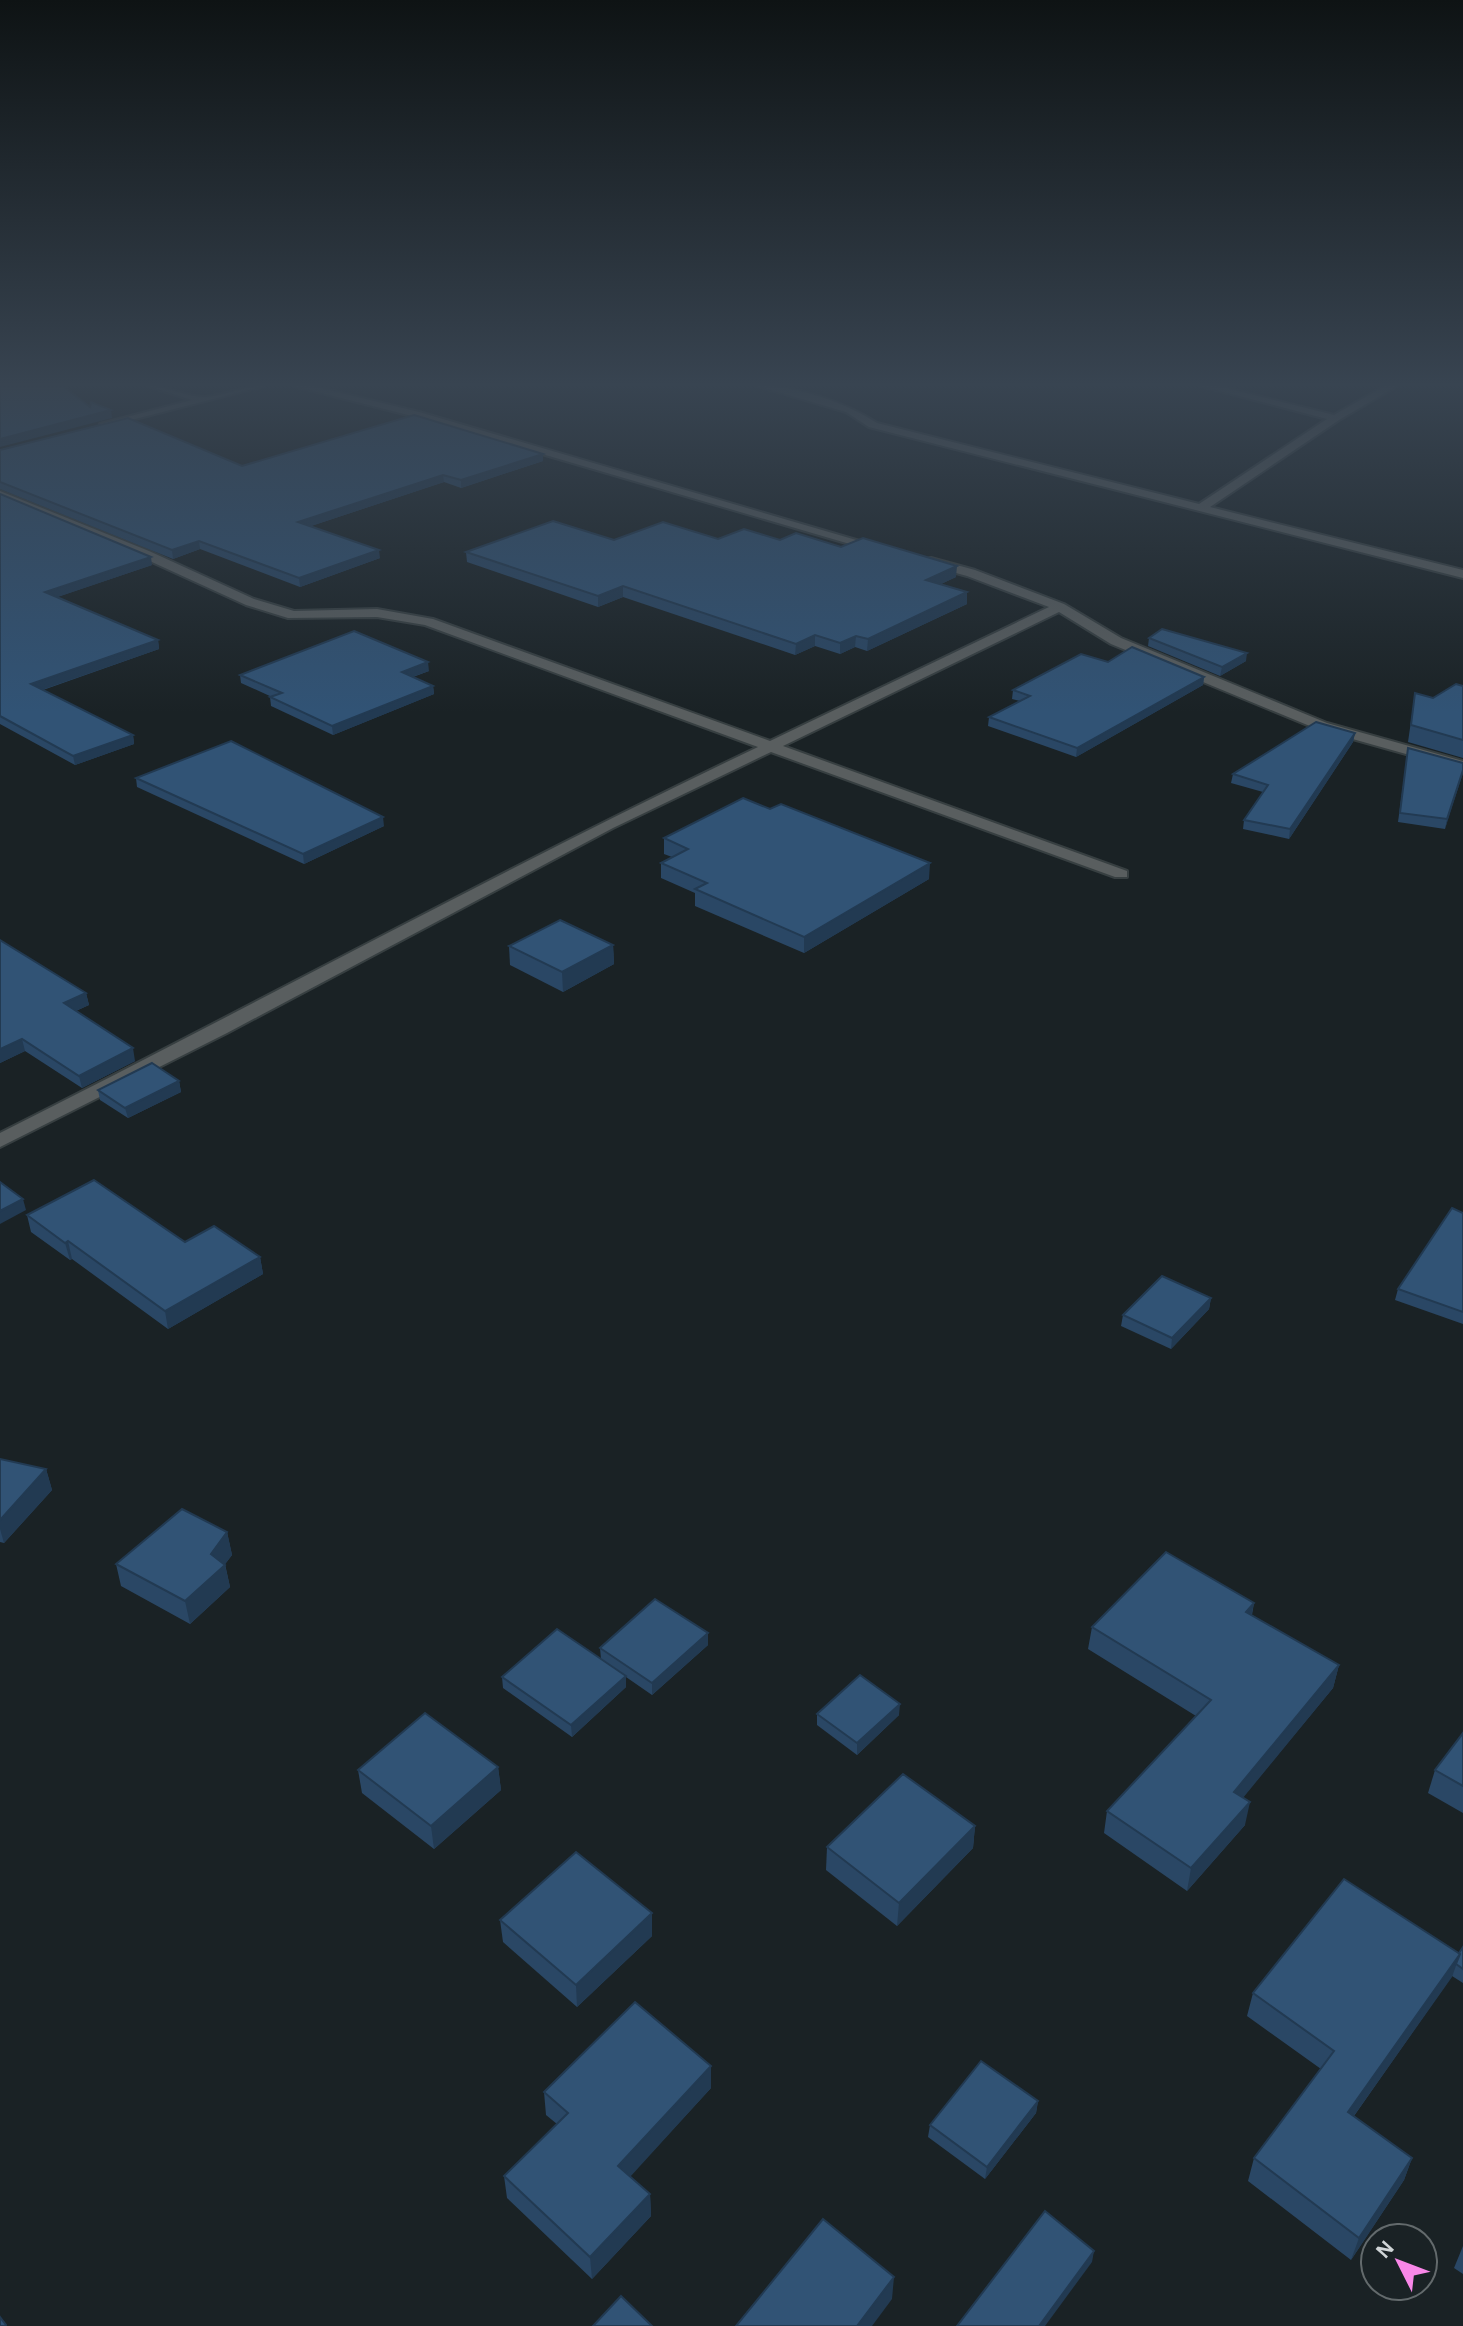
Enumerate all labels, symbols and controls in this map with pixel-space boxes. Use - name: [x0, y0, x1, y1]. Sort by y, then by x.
- north arrow: [1359, 2222, 1439, 2302]
- text: N: [1372, 2236, 1398, 2262]

